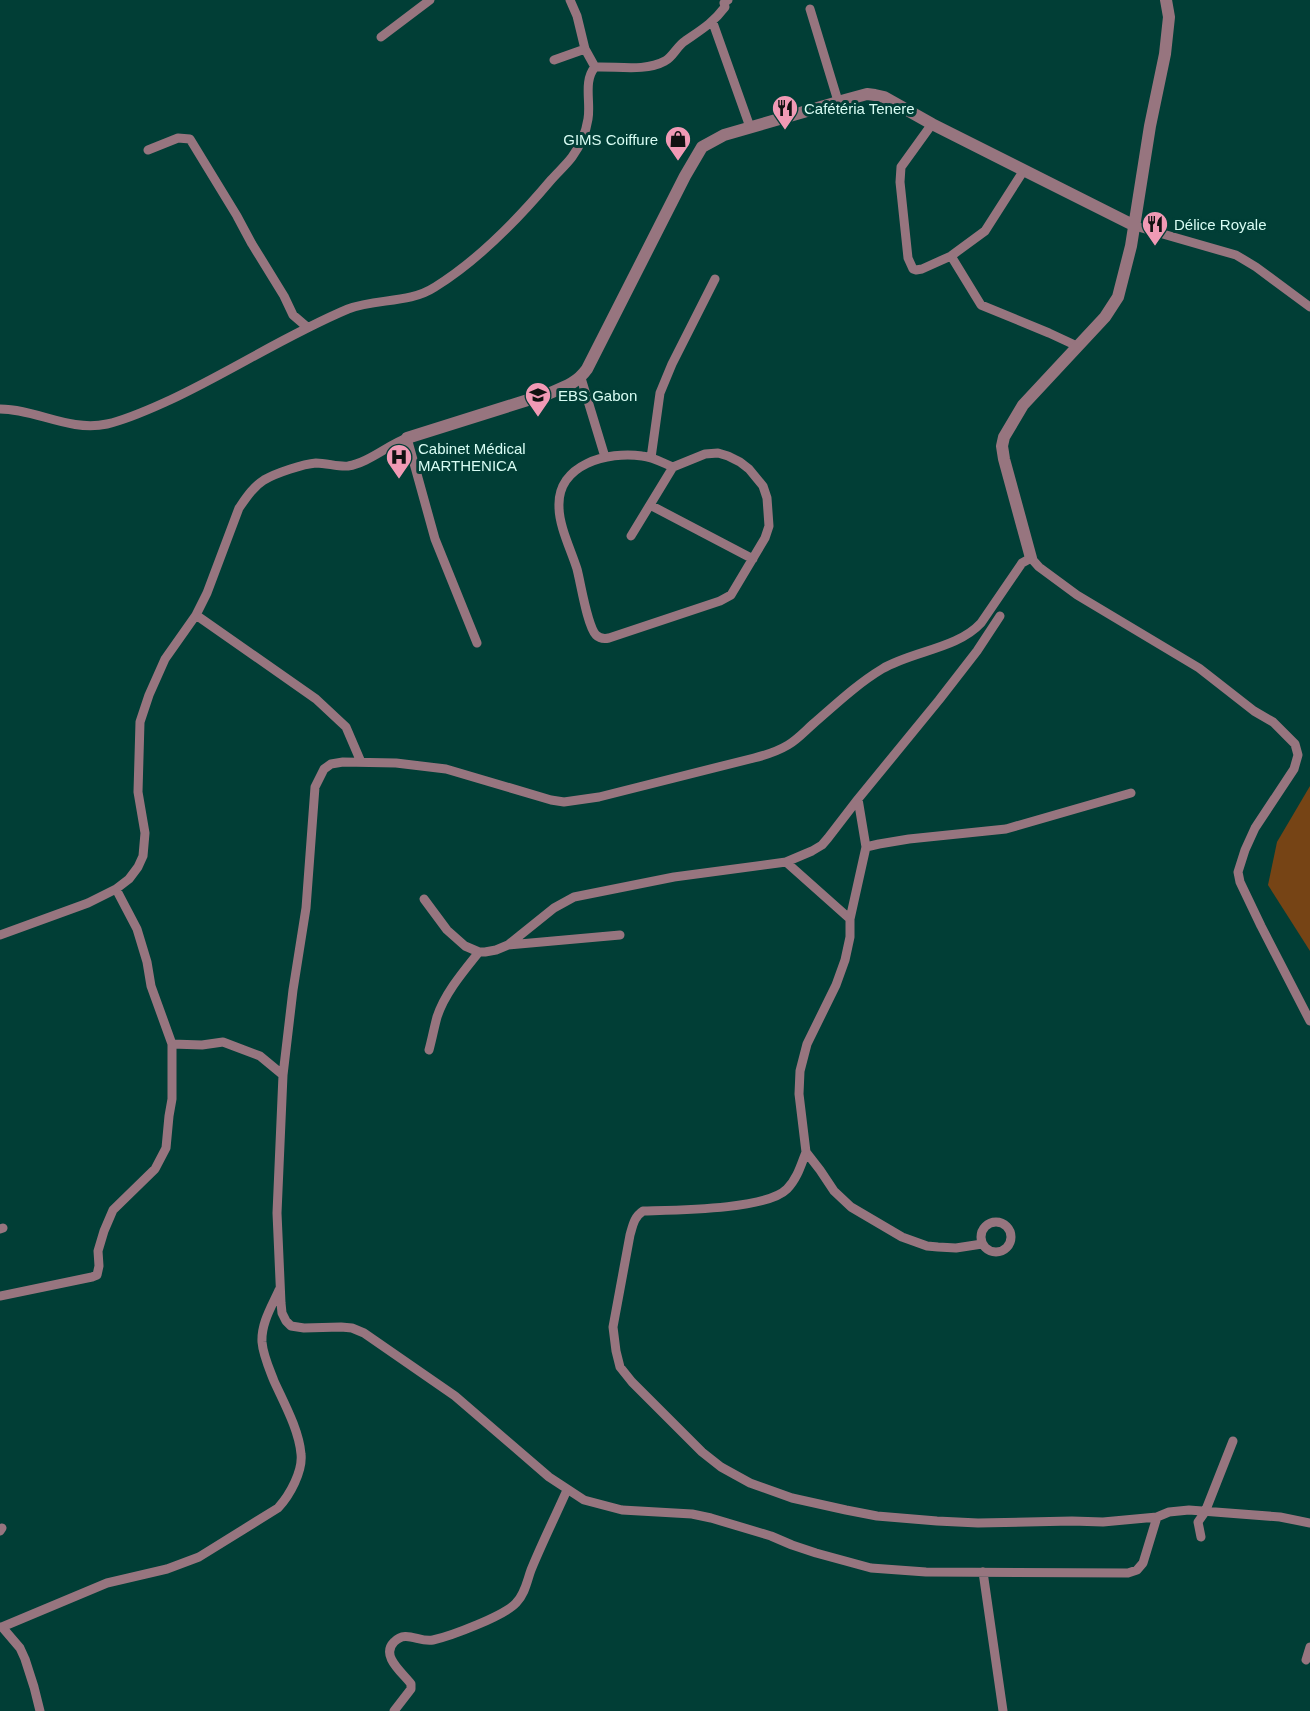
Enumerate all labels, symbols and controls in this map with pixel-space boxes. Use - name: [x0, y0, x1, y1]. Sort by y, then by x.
- restaurant icon: Cafétéria Tenere: [770, 93, 800, 131]
- place label: Cafétéria Tenere: [804, 100, 915, 117]
- shop icon: GIMS Coiffure: [663, 124, 693, 162]
- place label: GIMS Coiffure: [563, 131, 658, 148]
- restaurant icon: Délice Royale: [1140, 209, 1170, 247]
- place label: Délice Royale: [1174, 216, 1267, 233]
- school or university icon: EBS Gabon: [523, 380, 553, 418]
- place label: EBS Gabon: [558, 387, 637, 404]
- place label: Cabinet Médical MARTHENICA: [418, 440, 526, 474]
- hospital icon: Cabinet Médical MARTHENICA: [384, 442, 414, 480]

